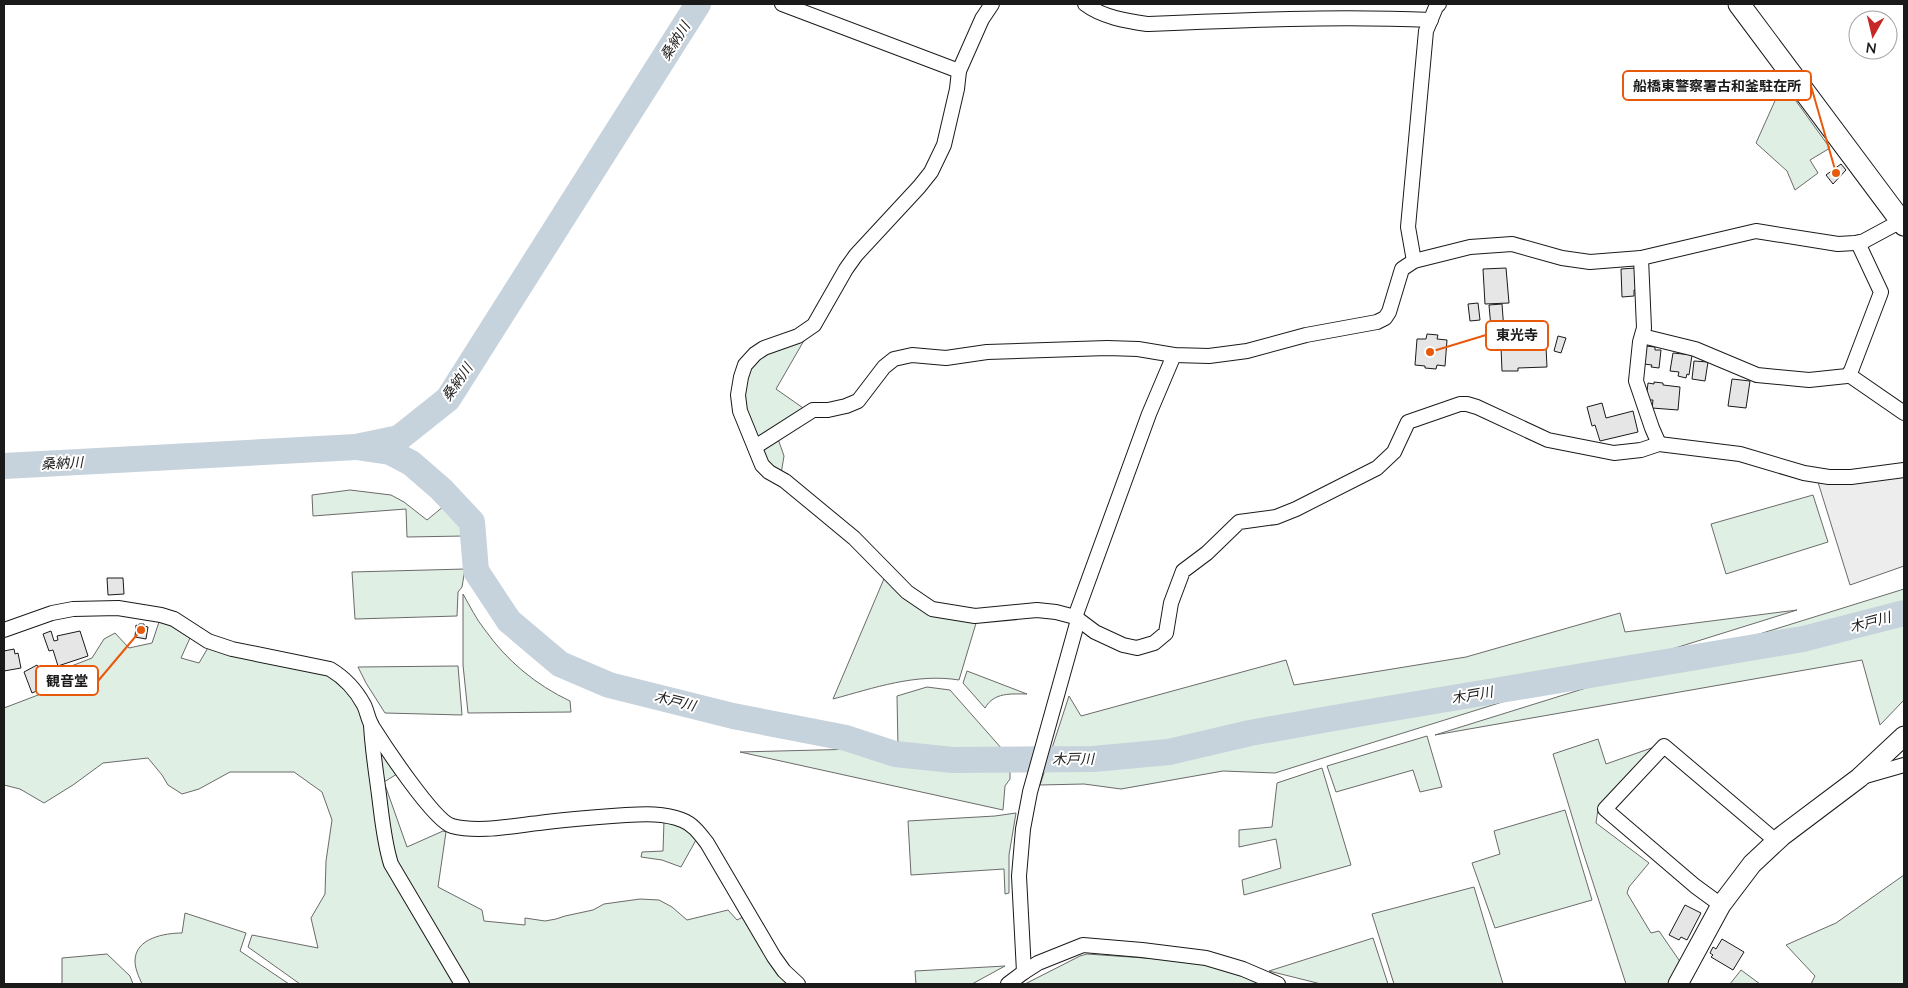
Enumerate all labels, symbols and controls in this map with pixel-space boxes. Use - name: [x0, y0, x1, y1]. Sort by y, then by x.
- north arrow: [1848, 10, 1898, 60]
- water label: 桑納川: [656, 17, 694, 63]
- text: N: [1865, 39, 1878, 58]
- callout: 船橋東警察署古和釜駐在所: [1623, 71, 1811, 100]
- text: 船橋東警察署古和釜駐在所: [1633, 77, 1801, 94]
- callout: 東光寺: [1486, 321, 1548, 350]
- text: 東光寺: [1496, 326, 1538, 343]
- water label: 桑納川: [438, 358, 477, 404]
- water label: 桑納川: [41, 453, 85, 472]
- water label: 木戸川: [1847, 607, 1894, 635]
- callout: 観音堂: [36, 666, 98, 695]
- text: 観音堂: [46, 672, 88, 689]
- water label: 木戸川: [1450, 682, 1496, 707]
- water label: 木戸川: [653, 687, 699, 714]
- water label: 木戸川: [1052, 750, 1096, 767]

